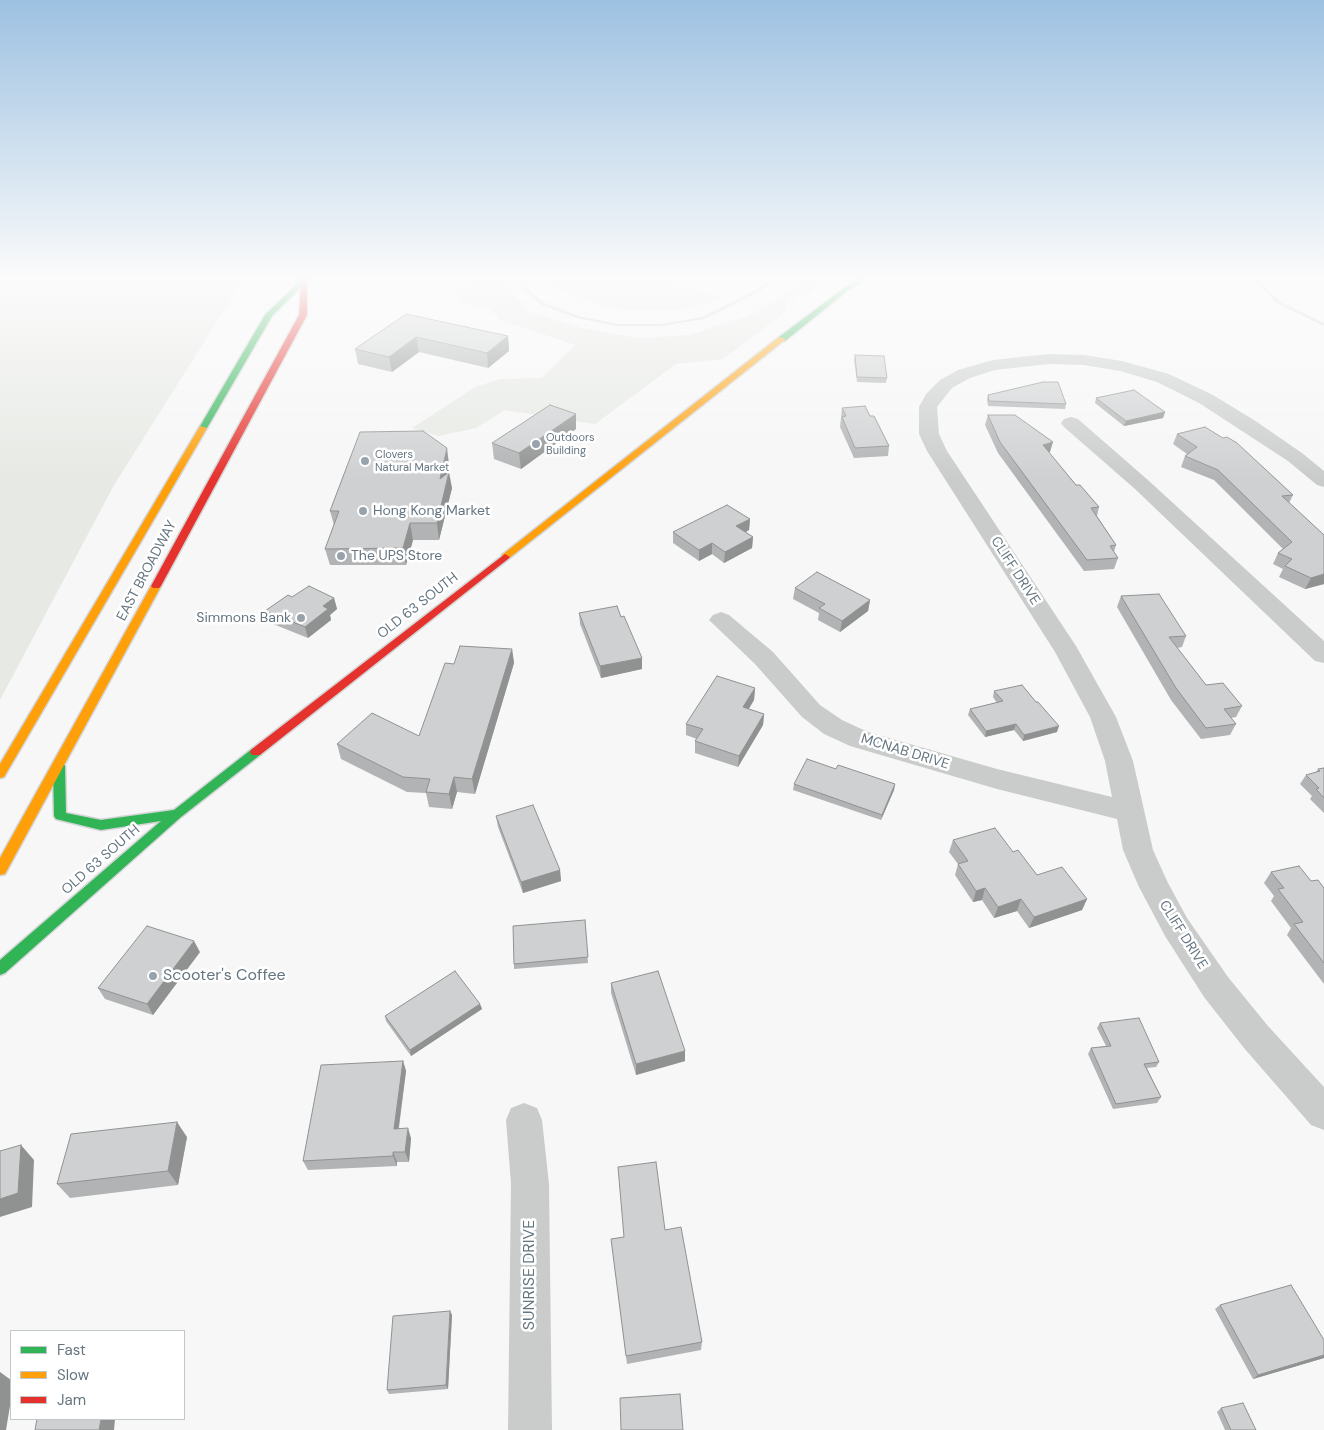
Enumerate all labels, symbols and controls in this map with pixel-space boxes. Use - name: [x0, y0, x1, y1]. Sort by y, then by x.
- place label: Outdoors Building: [546, 431, 595, 457]
- marker: Outdoors Building: [530, 438, 542, 450]
- place label: Clovers Natural Market: [375, 448, 449, 474]
- marker: Clovers Natural Market: [359, 455, 371, 467]
- place label: Hong Kong Market: [373, 503, 490, 519]
- marker: Hong Kong Market: [357, 505, 369, 517]
- street label: EAST BROADWAY: [114, 518, 180, 624]
- street label: CLIFF DRIVE: [987, 534, 1043, 608]
- place label: The UPS Store: [351, 548, 442, 564]
- marker: The UPS Store: [335, 550, 347, 562]
- street label: OLD 63 SOUTH: [374, 569, 462, 643]
- place label: Simmons Bank: [196, 610, 291, 626]
- marker: Simmons Bank: [295, 612, 307, 624]
- street label: MCNAB DRIVE: [859, 731, 951, 773]
- street label: OLD 63 SOUTH: [59, 822, 143, 898]
- street label: CLIFF DRIVE: [1155, 898, 1211, 972]
- place label: Scooter's Coffee: [163, 966, 286, 986]
- marker: Scooter's Coffee: [147, 970, 159, 982]
- street label: SUNRISE DRIVE: [520, 1220, 540, 1330]
- legend: [10, 1330, 185, 1420]
- text: Fast: [57, 1340, 86, 1360]
- text: Slow: [57, 1365, 89, 1385]
- text: Jam: [57, 1390, 86, 1410]

